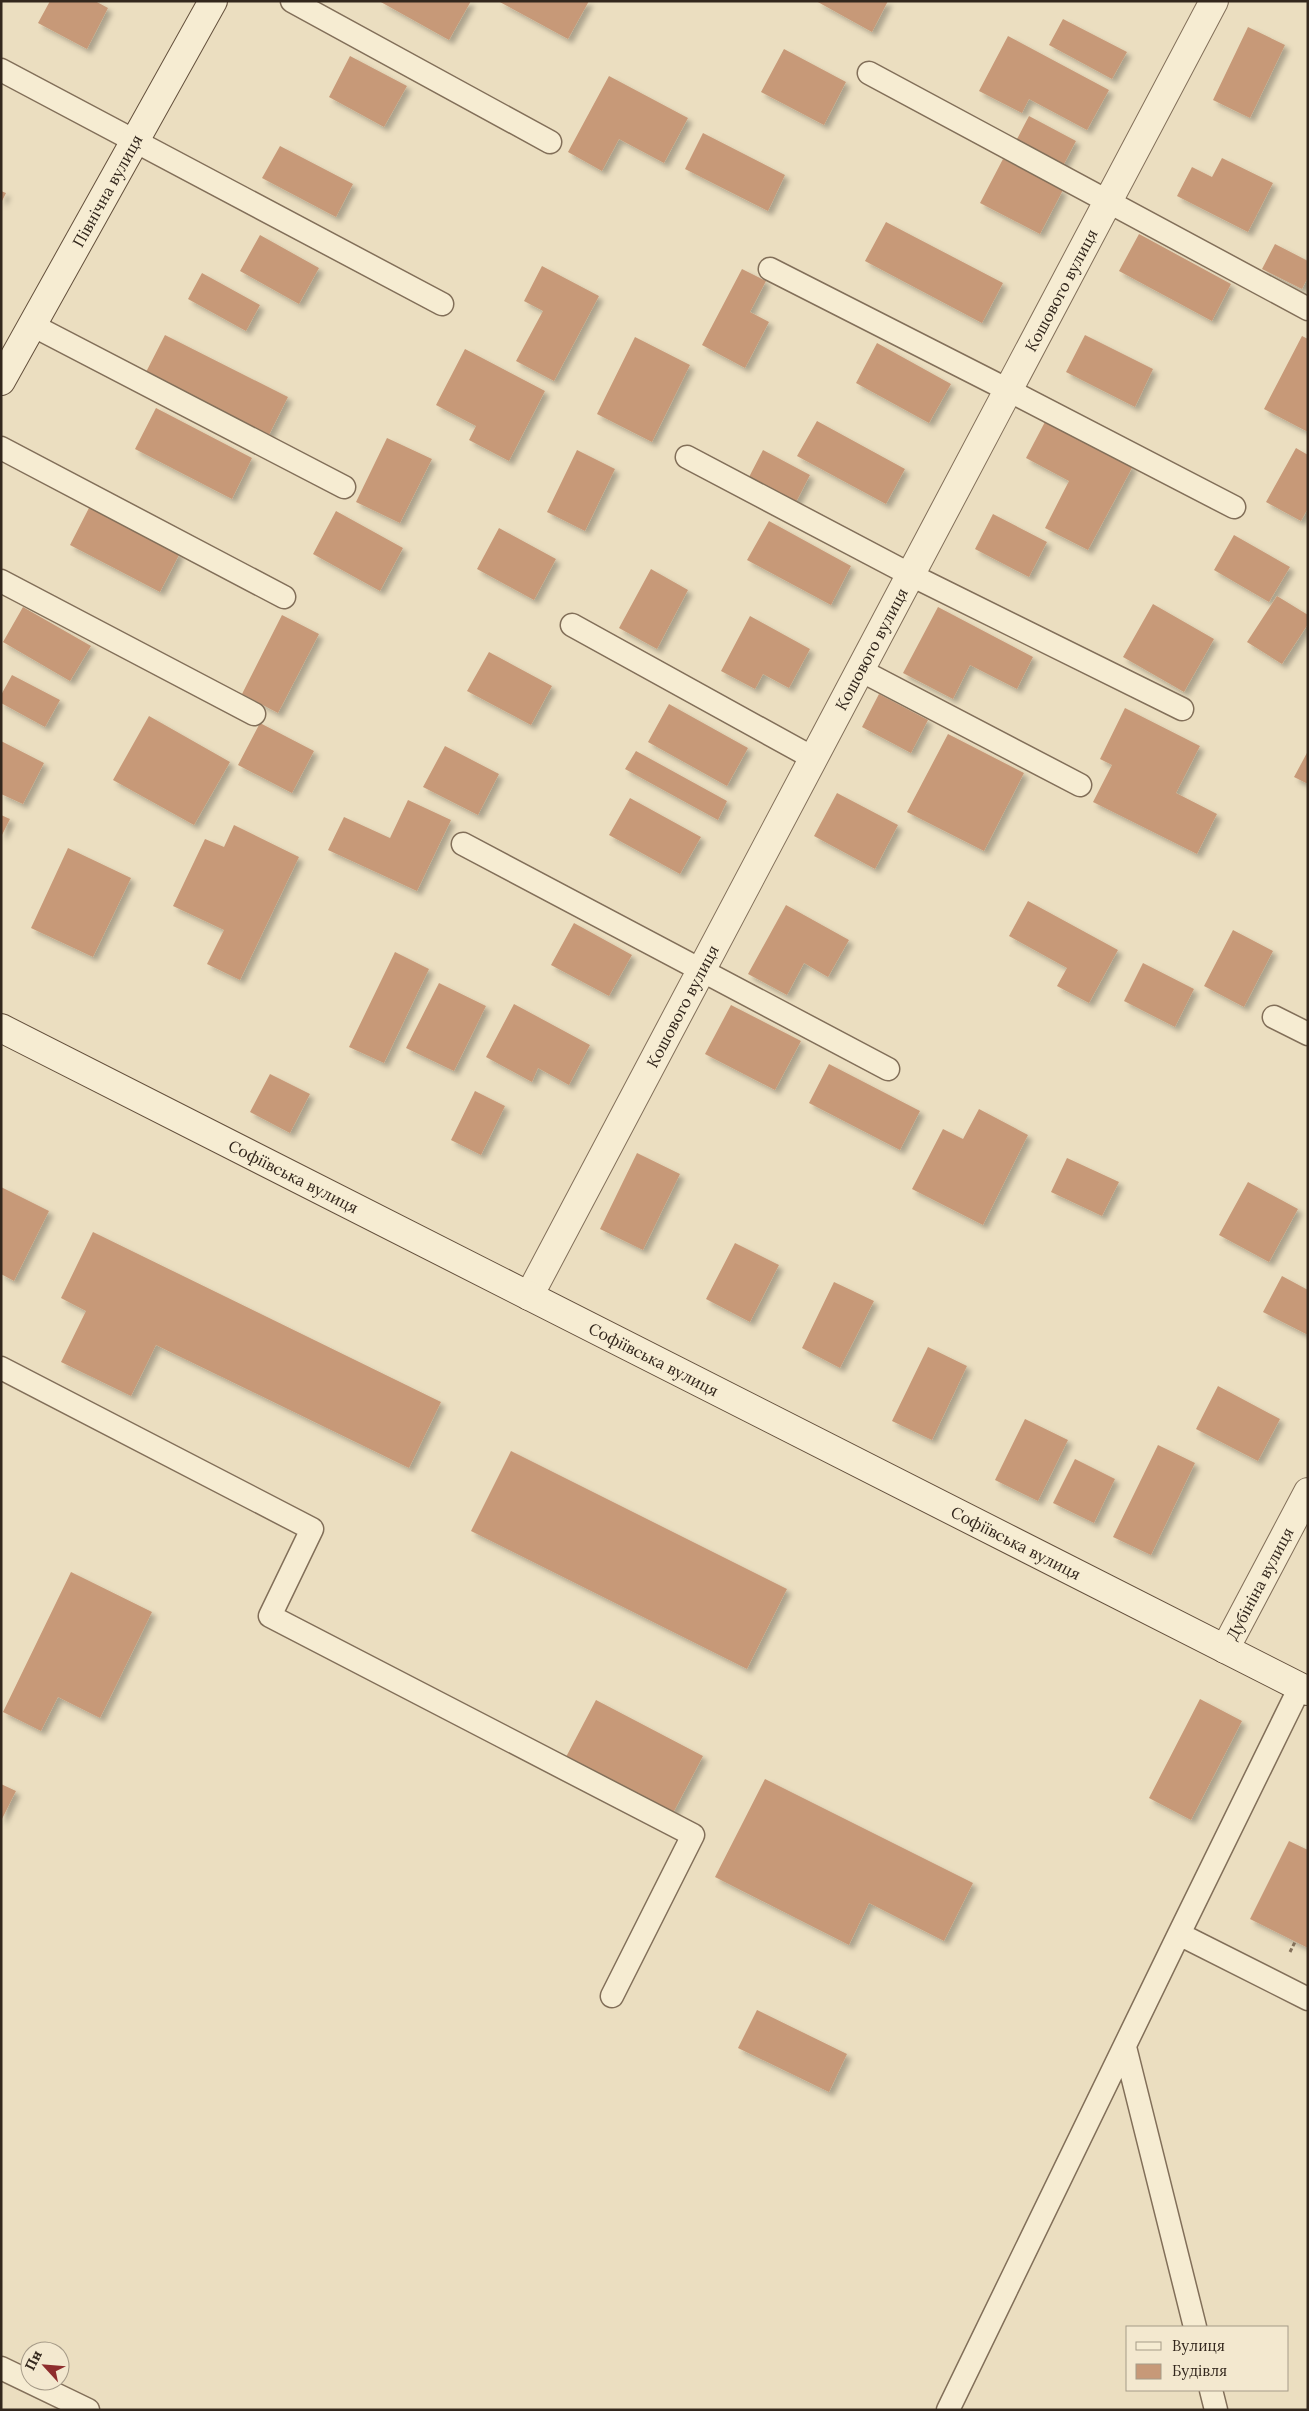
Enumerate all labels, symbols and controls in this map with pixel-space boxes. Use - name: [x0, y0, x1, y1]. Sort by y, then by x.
- street label: Північна вулиця: [68, 131, 147, 250]
- street label: Кошового вулиця: [1020, 225, 1102, 355]
- street label: Кошового вулиця: [831, 584, 912, 714]
- street label: Кошового вулиця: [642, 941, 723, 1071]
- street label: Софіївська вулиця: [225, 1135, 362, 1218]
- street label: Софіївська вулиця: [586, 1318, 722, 1400]
- street label: Софіївська вулиця: [948, 1502, 1084, 1584]
- street label: Дубініна вулиця: [1222, 1524, 1298, 1643]
- legend: [1126, 2326, 1289, 2391]
- text: Вулиця: [1172, 2336, 1225, 2355]
- north arrow: [20, 2341, 70, 2391]
- text: Пн: [21, 2347, 46, 2373]
- text: Будівля: [1172, 2361, 1227, 2380]

